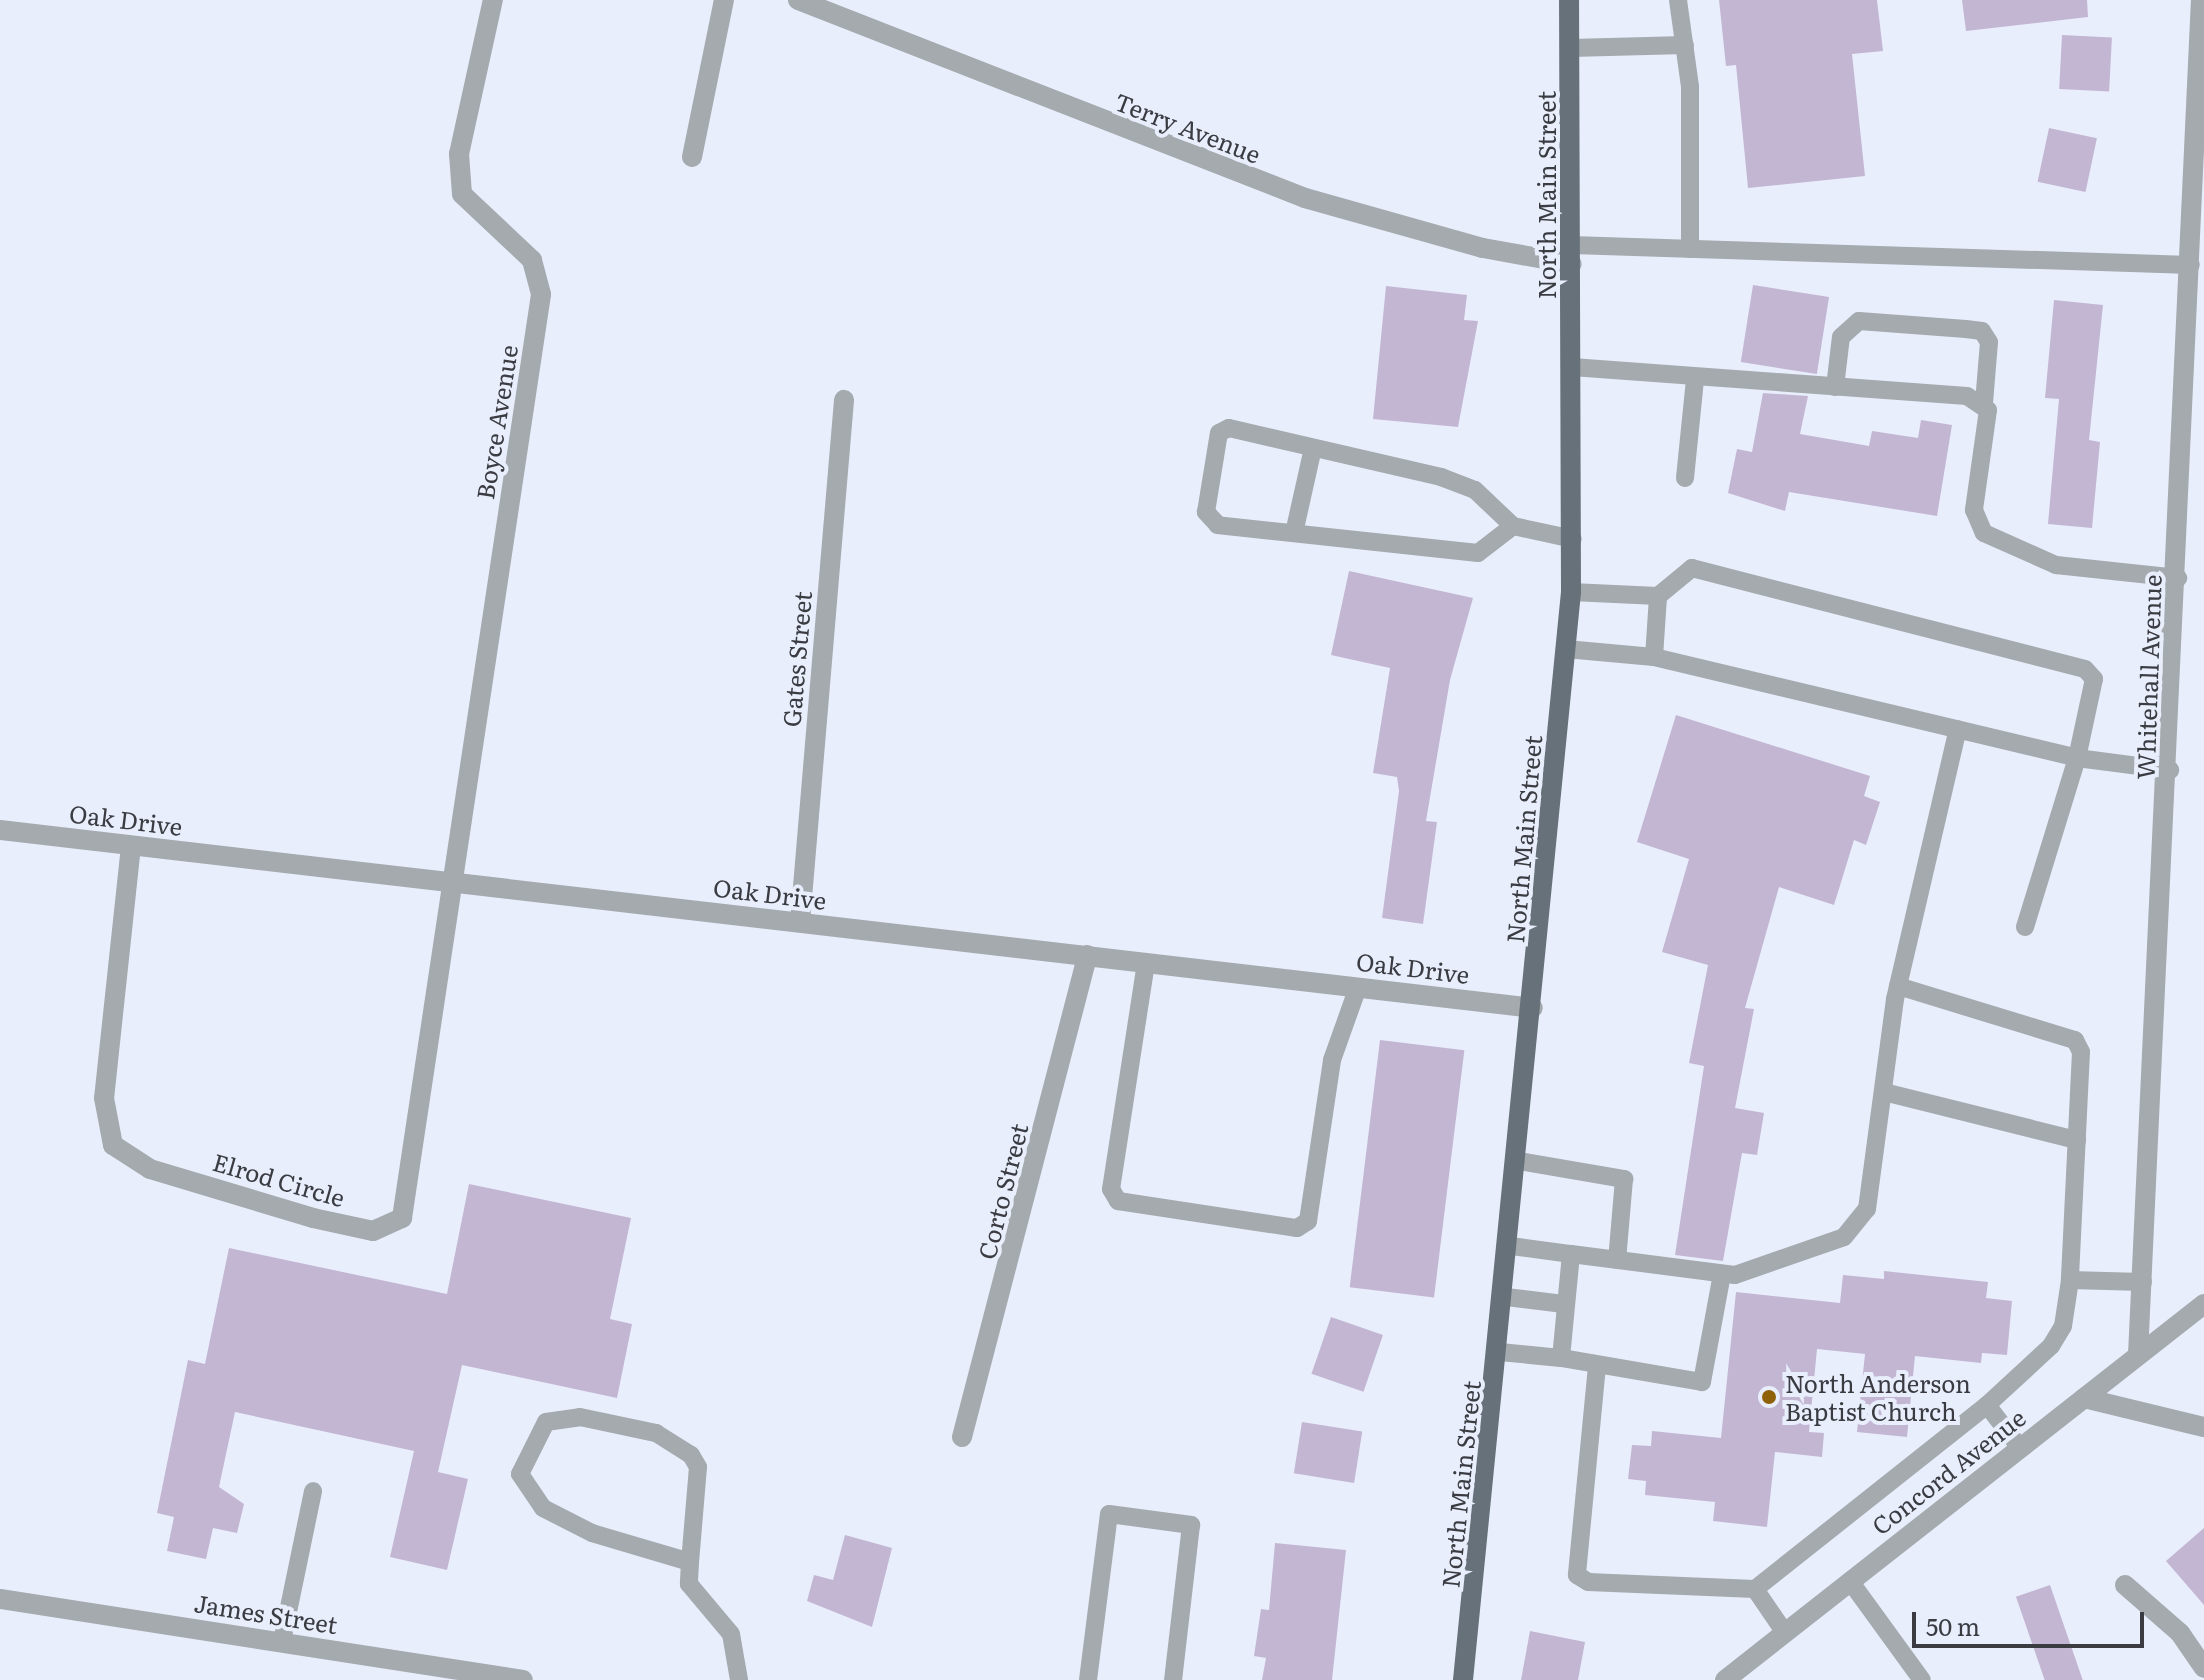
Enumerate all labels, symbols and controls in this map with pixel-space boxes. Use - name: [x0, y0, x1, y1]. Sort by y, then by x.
- street label: Terry Avenue: [1111, 86, 1265, 168]
- street label: North Main Street: [1532, 91, 1560, 299]
- street label: Boyce Avenue: [470, 343, 522, 501]
- street label: Whitehall Avenue: [2130, 574, 2166, 780]
- street label: Gates Street: [776, 590, 816, 728]
- street label: North Main Street: [1500, 734, 1546, 944]
- street label: Oak Drive: [68, 798, 184, 840]
- street label: Oak Drive: [712, 872, 828, 914]
- street label: Oak Drive: [1355, 946, 1471, 988]
- street label: Corto Street: [971, 1120, 1033, 1262]
- street label: Elrod Circle: [210, 1146, 348, 1212]
- place label: North Anderson Baptist Church: [1785, 1369, 1971, 1425]
- street label: North Main Street: [1435, 1379, 1485, 1589]
- marker: North Anderson Baptist Church: [1760, 1388, 1778, 1406]
- street label: Concord Avenue: [1865, 1402, 2031, 1540]
- street label: James Street: [192, 1587, 340, 1639]
- scale bar: [1916, 1596, 2148, 1646]
- text: 50 m: [1926, 1608, 1980, 1643]

